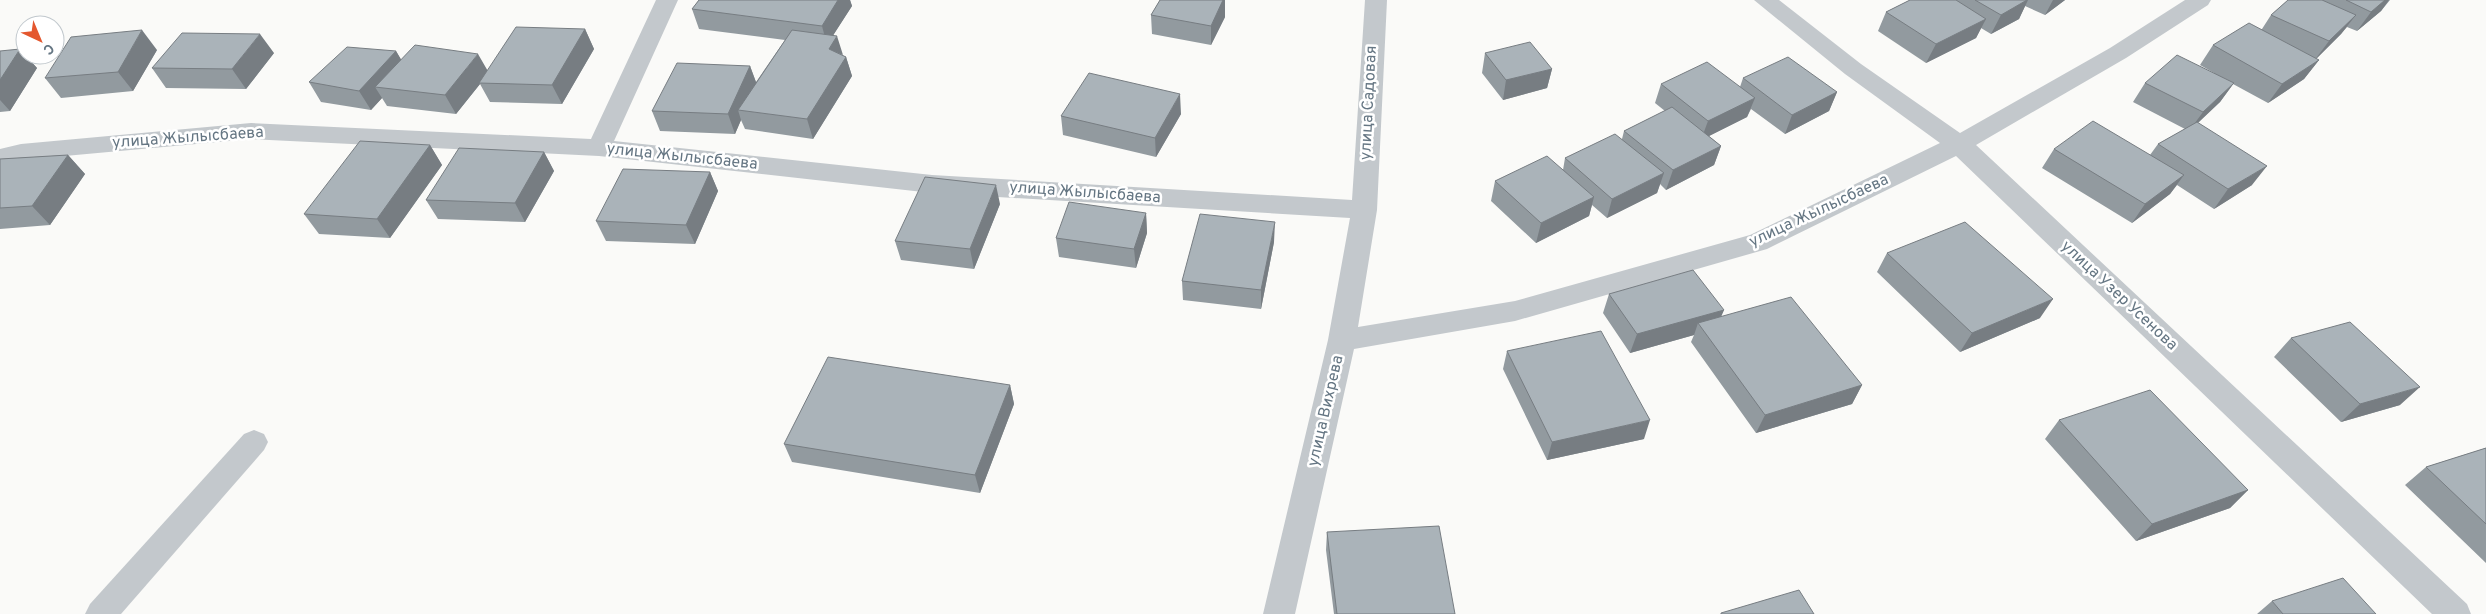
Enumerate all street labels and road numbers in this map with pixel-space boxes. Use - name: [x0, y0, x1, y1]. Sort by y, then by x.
- street label: улица Садовая: [1356, 45, 1382, 161]
- street label: улица Жылысбаева: [112, 123, 264, 153]
- street label: улица Жылысбаева: [606, 139, 758, 175]
- street label: улица Жылысбаева: [1746, 170, 1892, 252]
- street label: улица Жылысбаева: [1009, 178, 1161, 208]
- street label: улица Узер Усенова: [2057, 237, 2181, 355]
- street label: улица Вихрева: [1303, 353, 1349, 469]

